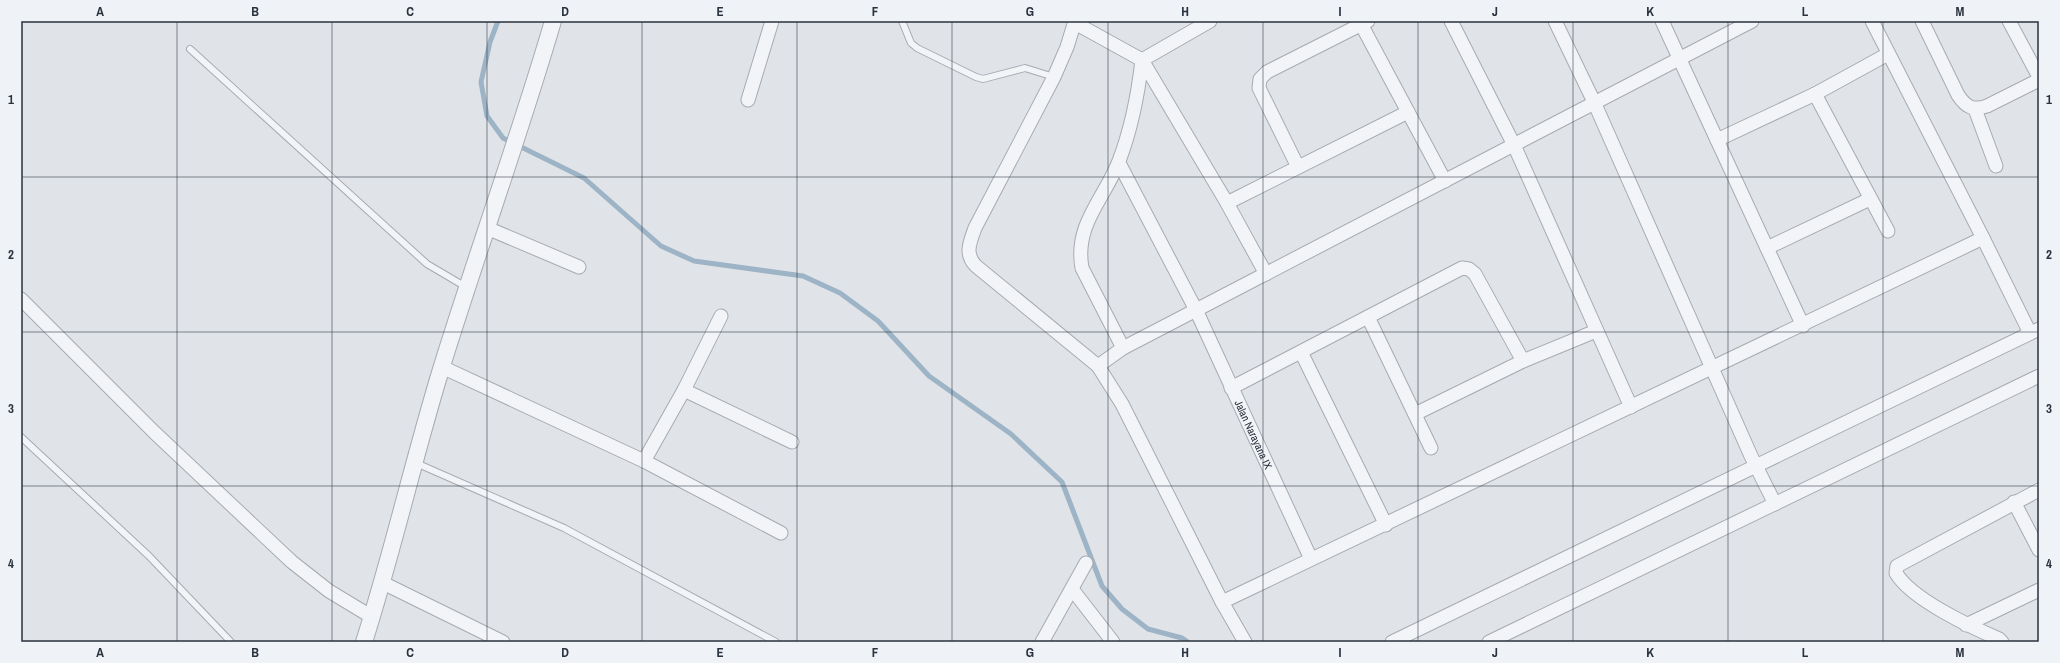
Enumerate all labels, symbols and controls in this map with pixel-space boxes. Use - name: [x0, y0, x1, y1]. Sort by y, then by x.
- text: A: [96, 3, 104, 20]
- text: B: [251, 3, 259, 20]
- text: C: [406, 3, 414, 20]
- text: D: [561, 3, 569, 20]
- text: E: [716, 3, 724, 20]
- text: F: [872, 3, 879, 20]
- text: G: [1026, 3, 1034, 20]
- text: H: [1181, 3, 1189, 20]
- text: I: [1339, 3, 1342, 20]
- text: J: [1492, 3, 1498, 20]
- text: K: [1646, 3, 1654, 20]
- text: L: [1802, 3, 1809, 20]
- text: M: [1956, 3, 1965, 20]
- text: 1: [8, 91, 14, 108]
- text: 1: [2046, 91, 2052, 108]
- text: 2: [8, 246, 14, 263]
- text: 2: [2046, 246, 2052, 263]
- street label: Jalan Narayana IX: [1232, 398, 1275, 471]
- text: 3: [8, 400, 14, 417]
- text: 3: [2046, 400, 2052, 417]
- text: 4: [8, 555, 14, 572]
- text: 4: [2046, 555, 2052, 572]
- text: A: [96, 644, 104, 661]
- text: B: [251, 644, 259, 661]
- text: C: [406, 644, 414, 661]
- text: D: [561, 644, 569, 661]
- text: E: [716, 644, 724, 661]
- text: F: [872, 644, 879, 661]
- text: G: [1026, 644, 1034, 661]
- text: H: [1181, 644, 1189, 661]
- text: I: [1339, 644, 1342, 661]
- text: J: [1492, 644, 1498, 661]
- text: K: [1646, 644, 1654, 661]
- text: L: [1802, 644, 1809, 661]
- text: M: [1956, 644, 1965, 661]

